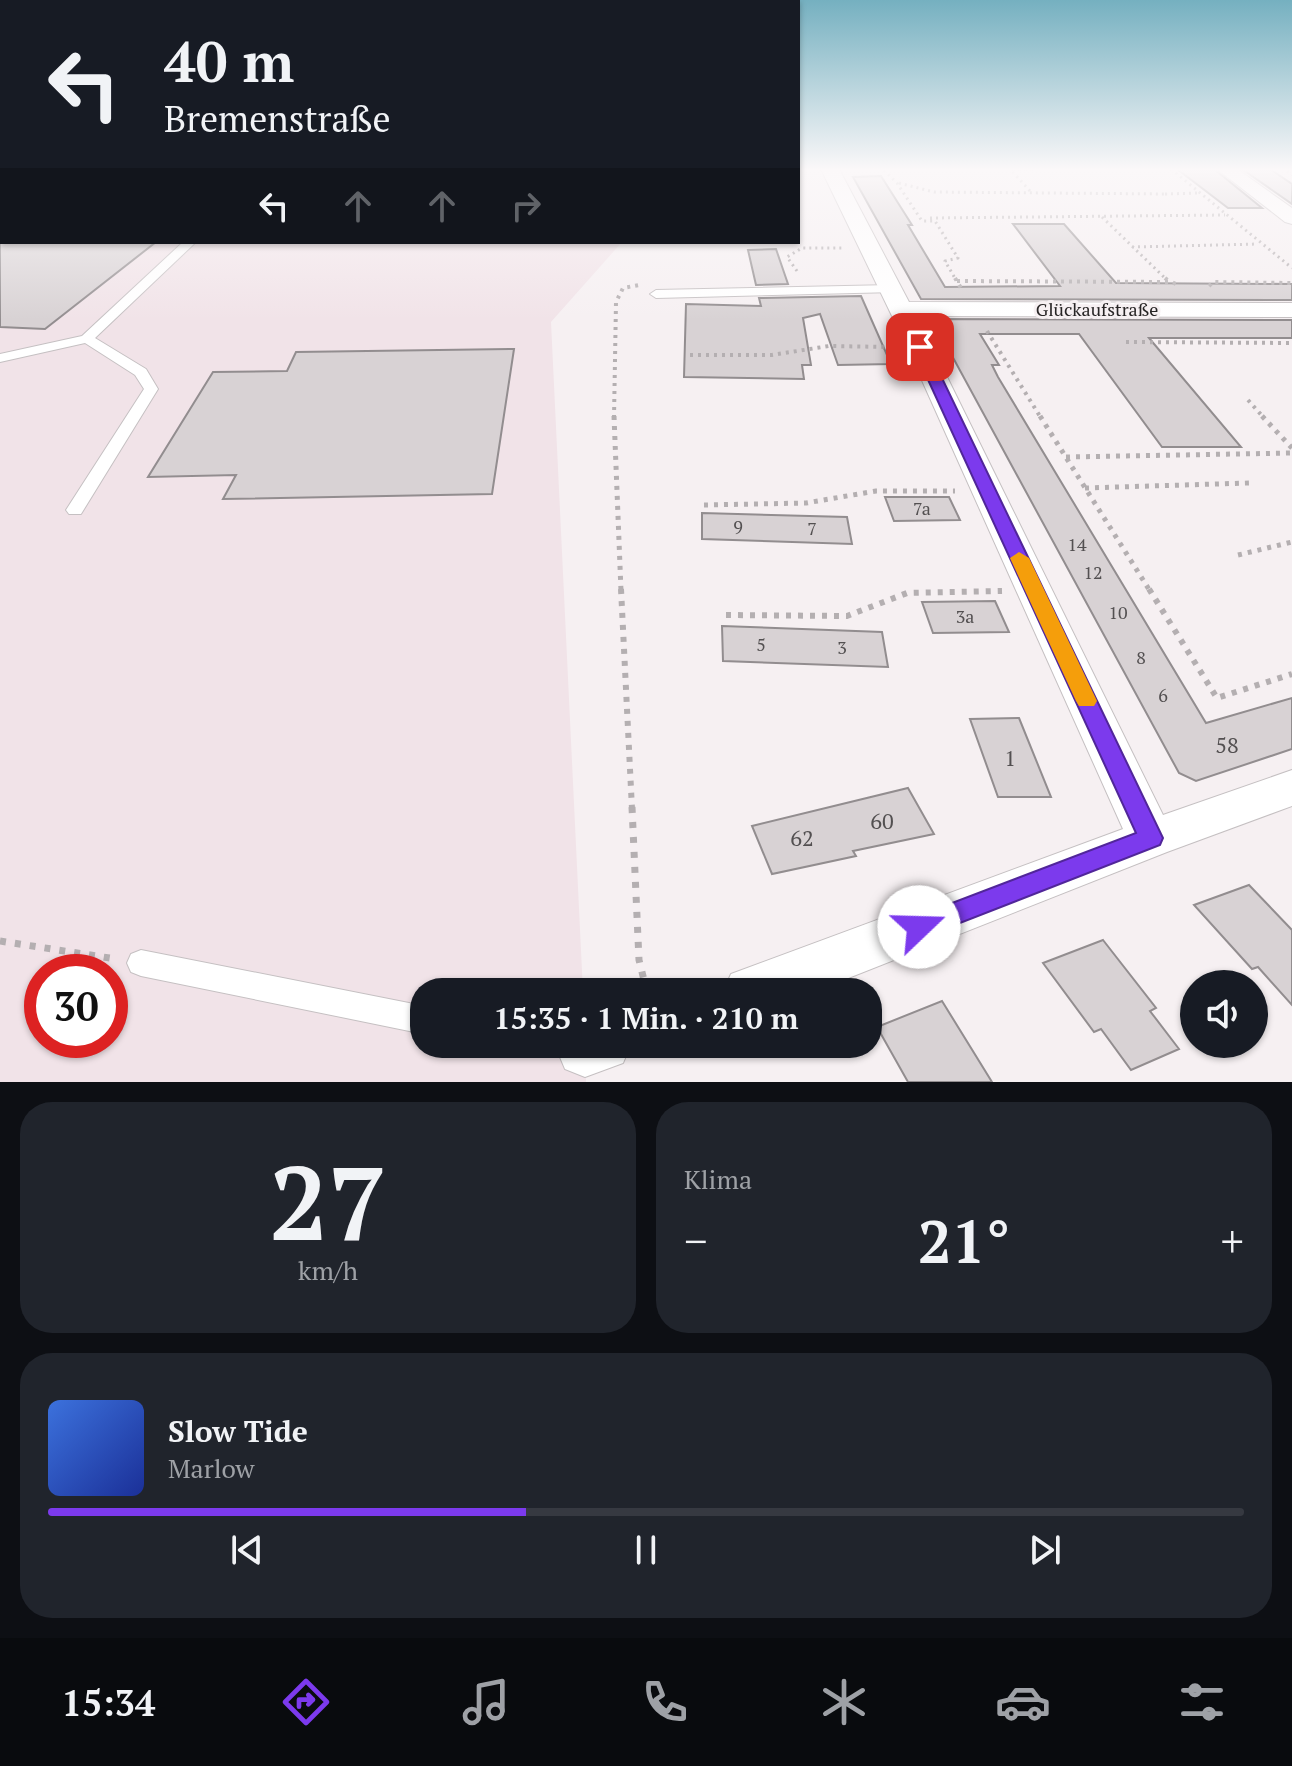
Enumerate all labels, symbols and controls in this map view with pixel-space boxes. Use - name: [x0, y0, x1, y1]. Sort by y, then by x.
- text: 40 m: [164, 24, 294, 98]
- icon: left: [32, 32, 136, 136]
- text: Bremenstraße: [164, 95, 391, 142]
- icon: left: [252, 184, 296, 228]
- icon: ahead: [336, 184, 380, 228]
- icon: ahead: [420, 184, 464, 228]
- icon: right: [504, 184, 548, 228]
- street label: Glückaufstraße: [1036, 297, 1158, 321]
- pin: [886, 313, 954, 381]
- icon: arrive: [898, 325, 942, 369]
- house number: 7a: [913, 496, 931, 520]
- house number: 9: [733, 514, 743, 538]
- house number: 7: [807, 516, 817, 540]
- house number: 14: [1067, 532, 1087, 556]
- house number: 12: [1083, 560, 1103, 584]
- house number: 10: [1108, 600, 1128, 624]
- house number: 3a: [956, 604, 974, 628]
- house number: 5: [756, 632, 766, 656]
- house number: 3: [837, 635, 847, 659]
- house number: 8: [1136, 645, 1146, 669]
- house number: 6: [1158, 683, 1168, 707]
- house number: 58: [1215, 730, 1239, 759]
- house number: 1: [1004, 743, 1016, 772]
- house number: 60: [870, 806, 894, 835]
- house number: 62: [790, 823, 814, 852]
- position arrow: [877, 885, 961, 969]
- speed limit sign: 30: [24, 954, 128, 1058]
- map controls: [1180, 970, 1268, 1058]
- button: sound: [1180, 970, 1268, 1058]
- text: 15:35 · 1 Min. · 210 m: [494, 998, 798, 1038]
- text: 27: [269, 1132, 387, 1270]
- text: Klima: [684, 1162, 752, 1196]
- text: 21°: [918, 1201, 1010, 1280]
- text: −: [684, 1211, 707, 1270]
- text: +: [1221, 1211, 1244, 1270]
- text: km/h: [298, 1253, 358, 1287]
- text: Slow Tide: [168, 1411, 308, 1451]
- text: Marlow: [168, 1451, 254, 1485]
- icon: previous: [225, 1528, 269, 1572]
- icon: pause: [624, 1528, 668, 1572]
- icon: next: [1023, 1528, 1067, 1572]
- icon: directions: [278, 1674, 334, 1730]
- icon: music: [458, 1674, 514, 1730]
- icon: phone: [637, 1674, 693, 1730]
- icon: climate: [816, 1674, 872, 1730]
- icon: car: [995, 1674, 1051, 1730]
- icon: filters: [1174, 1674, 1230, 1730]
- text: 15:34: [62, 1679, 155, 1726]

